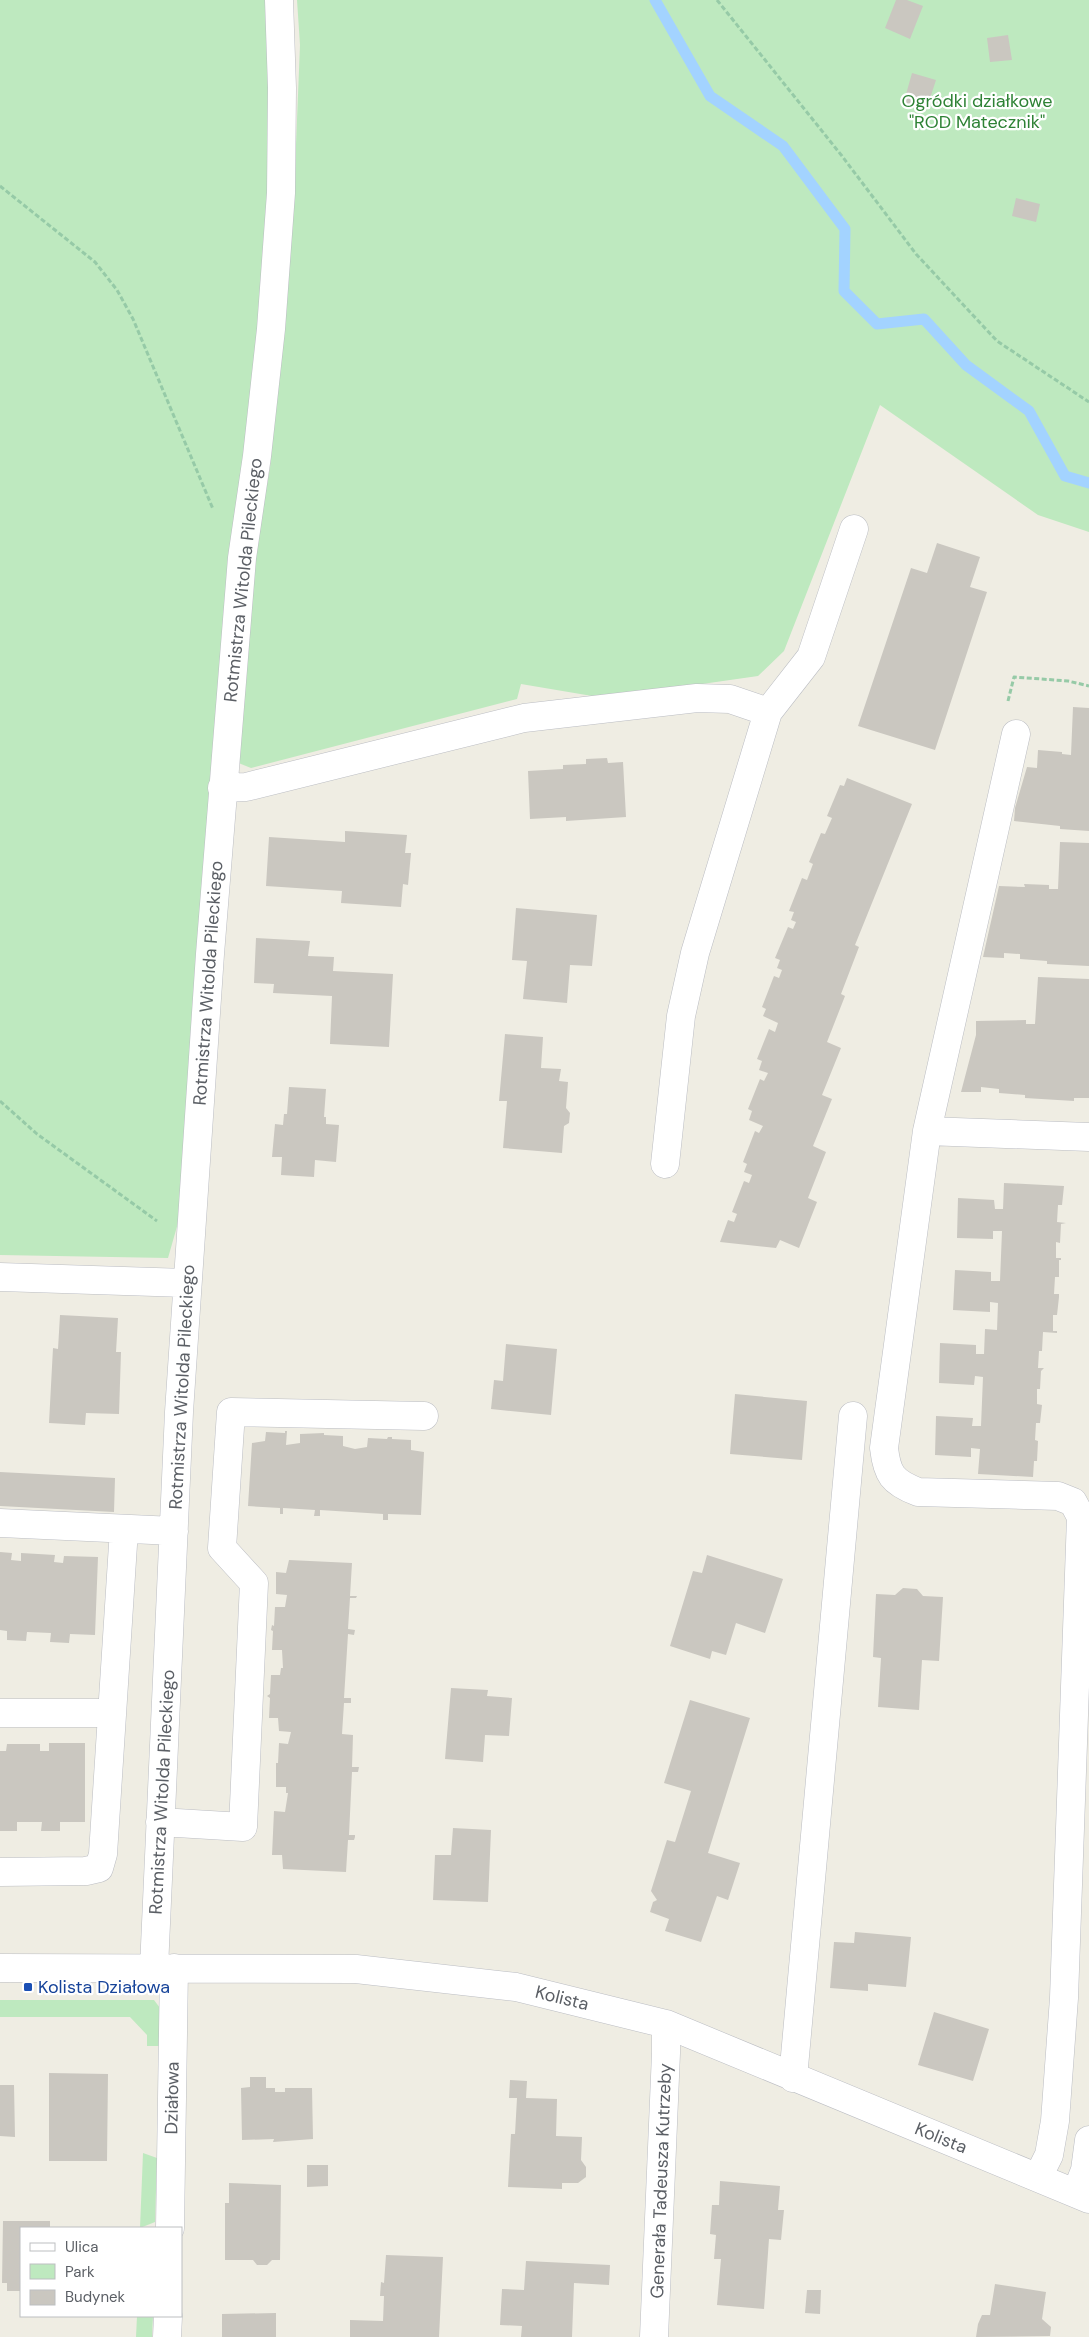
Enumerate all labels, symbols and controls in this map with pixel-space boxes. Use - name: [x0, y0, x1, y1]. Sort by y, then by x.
- park label: Ogródki działkowe "ROD Matecznik": [902, 89, 1052, 134]
- street label: Rotmistrza Witolda Pileckiego: [218, 457, 268, 703]
- street label: Rotmistrza Witolda Pileckiego: [187, 860, 229, 1106]
- street label: Rotmistrza Witolda Pileckiego: [164, 1264, 200, 1510]
- street label: Rotmistrza Witolda Pileckiego: [144, 1669, 180, 1915]
- place label: Kolista Działowa: [38, 1975, 170, 1999]
- street label: Kolista: [533, 1980, 591, 2016]
- marker: Kolista Działowa: [22, 1981, 34, 1993]
- street label: Działowa: [159, 2061, 185, 2135]
- street label: Generała Tadeusza Kutrzeby: [645, 2063, 677, 2299]
- street label: Kolista: [911, 2117, 971, 2159]
- legend: [20, 2227, 182, 2317]
- text: Ulica: [65, 2237, 99, 2257]
- text: Park: [65, 2262, 95, 2282]
- text: Budynek: [65, 2287, 126, 2307]

